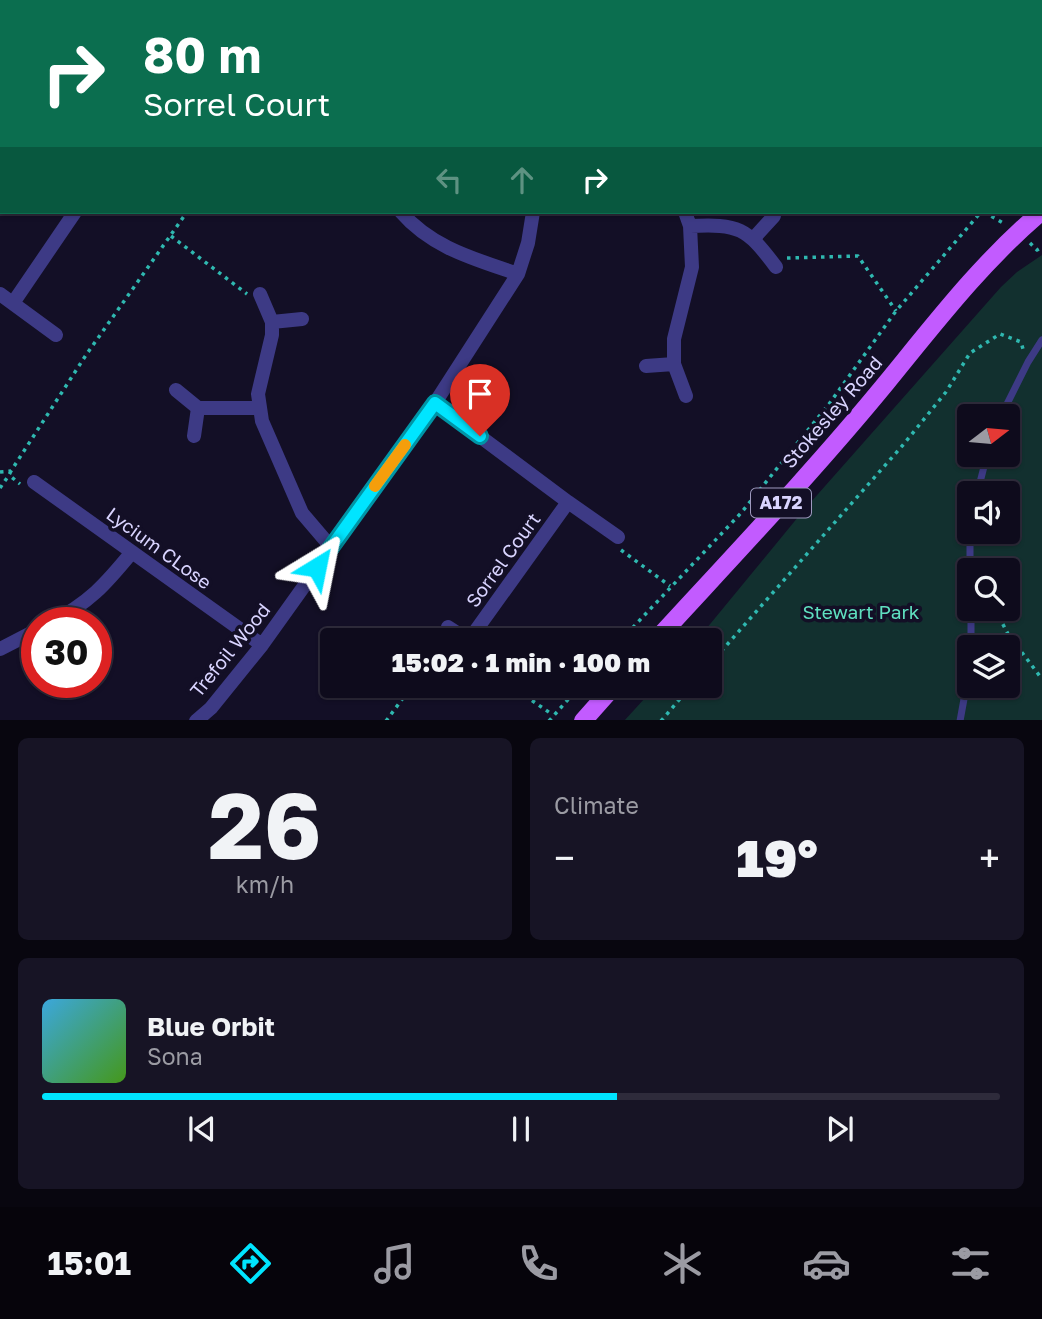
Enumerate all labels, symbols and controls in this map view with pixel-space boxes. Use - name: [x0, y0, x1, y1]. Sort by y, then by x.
- text: 80 m: [143, 25, 261, 84]
- icon: right: [28, 28, 119, 119]
- text: Sorrel Court: [143, 85, 330, 123]
- icon: left: [430, 161, 468, 199]
- icon: ahead: [503, 161, 541, 199]
- icon: right: [576, 161, 614, 199]
- street label: Stokesley Road: [777, 351, 886, 472]
- pin: [450, 364, 510, 436]
- icon: arrive: [461, 375, 499, 413]
- north arrow: [957, 404, 1020, 467]
- map controls: [957, 404, 1020, 698]
- button: sound: [957, 481, 1020, 544]
- road number: A172: [751, 489, 811, 518]
- street label: Lycium CLose: [102, 502, 216, 593]
- street label: Sorrel Court: [461, 508, 545, 611]
- position arrow: [280, 530, 354, 604]
- button: search: [957, 558, 1020, 621]
- street label: Trefoil Wood: [185, 598, 274, 701]
- park label: Stewart Park: [802, 600, 920, 623]
- speed limit sign: 30: [21, 607, 112, 698]
- button: layers: [957, 635, 1020, 698]
- text: 15:02 · 1 min · 100 m: [392, 647, 650, 678]
- text: 26: [208, 770, 322, 879]
- text: Climate: [554, 791, 639, 819]
- text: 19°: [736, 826, 818, 888]
- text: −: [554, 835, 575, 880]
- text: +: [979, 835, 1000, 880]
- text: km/h: [236, 870, 294, 898]
- text: Blue Orbit: [147, 1011, 275, 1042]
- text: Sona: [147, 1042, 203, 1070]
- icon: previous: [183, 1110, 221, 1148]
- icon: pause: [502, 1110, 540, 1148]
- icon: next: [821, 1110, 859, 1148]
- icon: directions: [226, 1239, 275, 1288]
- icon: music: [370, 1239, 419, 1288]
- icon: phone: [514, 1239, 563, 1288]
- icon: climate: [658, 1239, 707, 1288]
- icon: car: [802, 1239, 851, 1288]
- icon: filters: [946, 1239, 995, 1288]
- text: 15:01: [47, 1244, 131, 1282]

